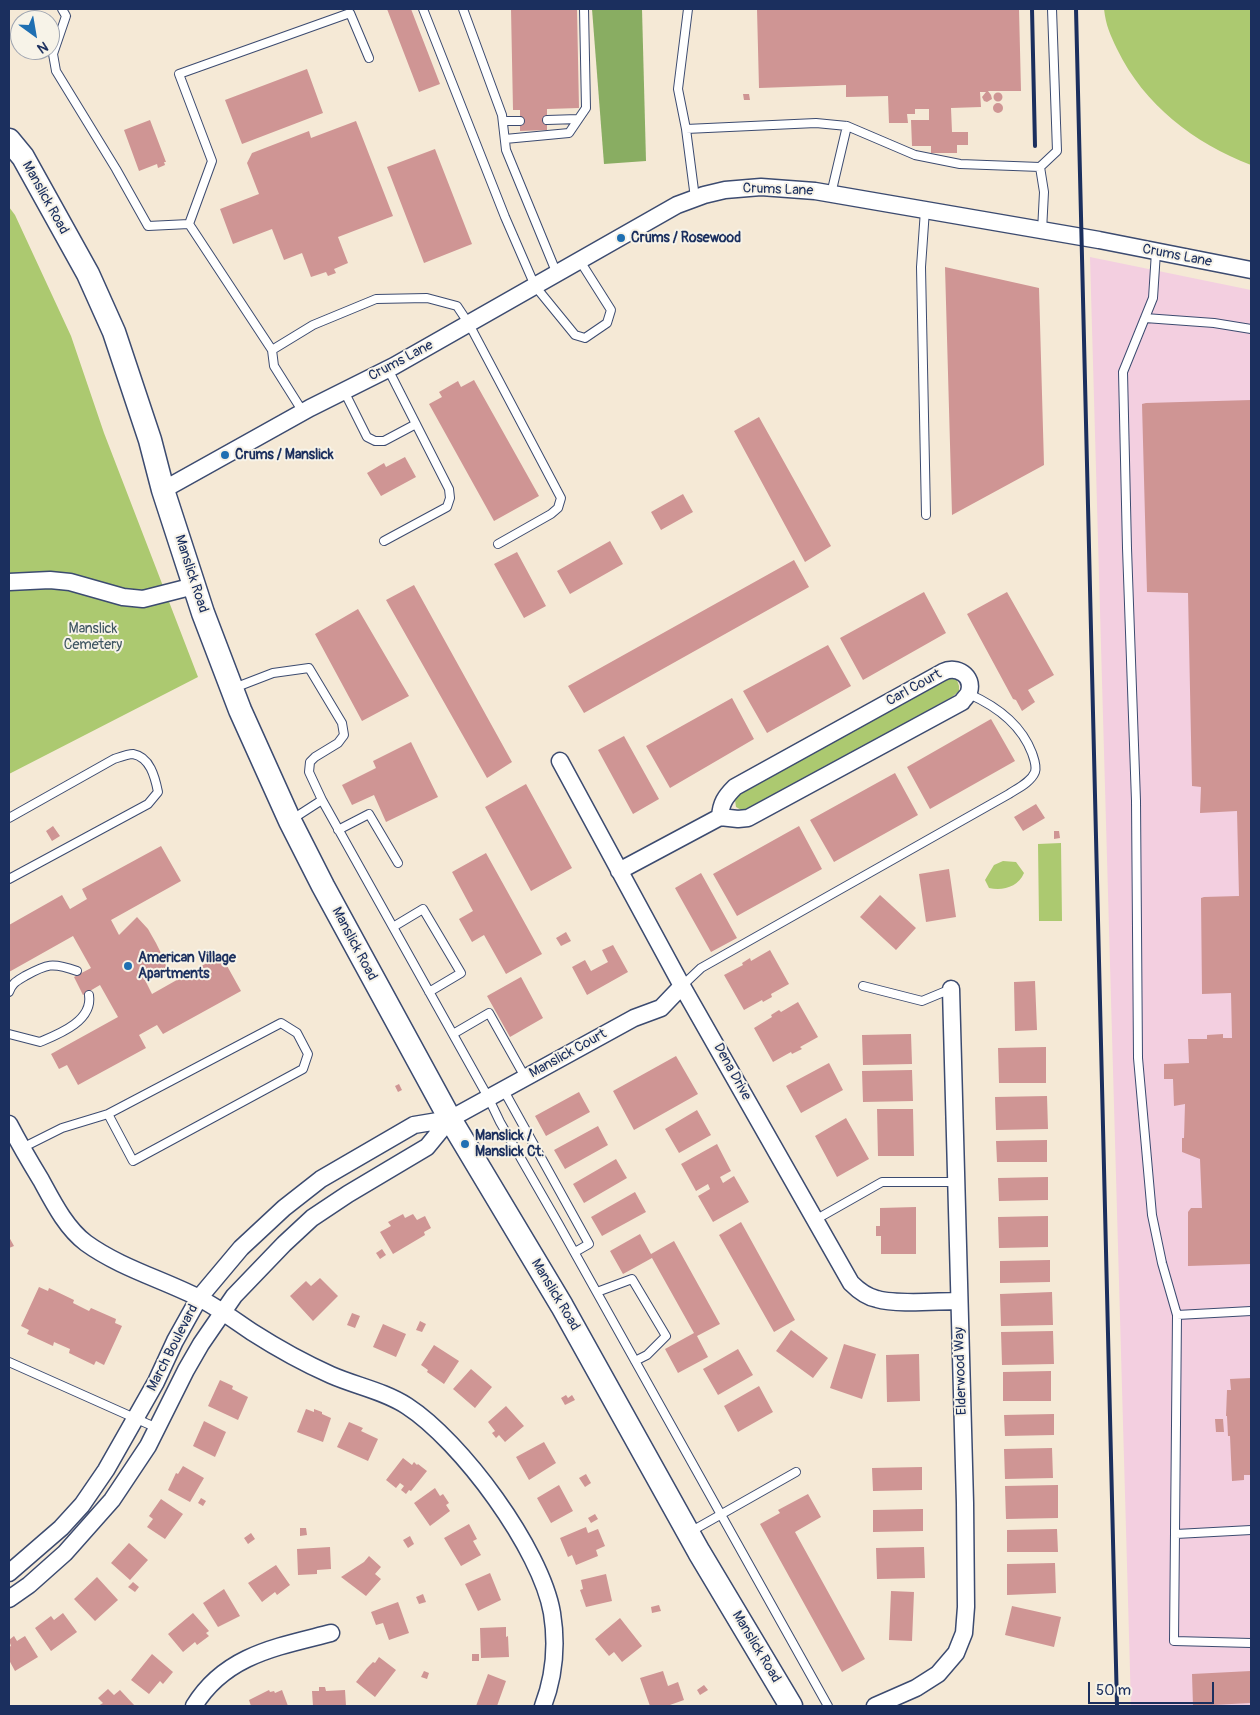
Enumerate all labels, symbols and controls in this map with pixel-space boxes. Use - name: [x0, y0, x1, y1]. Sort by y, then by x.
- north arrow: [10, 10, 60, 60]
- text: N: [34, 38, 51, 57]
- street label: Manslick Road: [18, 159, 72, 237]
- street label: Crums Lane: [742, 180, 814, 200]
- place label: Crums / Rosewood: [631, 230, 741, 246]
- marker: Crums / Rosewood: [615, 232, 627, 244]
- street label: Crums Lane: [1141, 241, 1213, 271]
- street label: Crums Lane: [366, 337, 436, 385]
- place label: Crums / Manslick: [235, 447, 334, 463]
- marker: Crums / Manslick: [219, 449, 231, 461]
- street label: Manslick Road: [171, 533, 211, 615]
- park label: Manslick Cemetery: [64, 621, 122, 654]
- street label: Carl Court: [884, 666, 944, 710]
- street label: Manslick Road: [328, 904, 380, 984]
- place label: American Village Apartments: [138, 950, 236, 982]
- marker: American Village Apartments: [122, 960, 134, 972]
- street label: Manslick Court: [526, 1026, 610, 1082]
- street label: Dena Drive: [709, 1040, 755, 1104]
- place label: Manslick / Manslick Ct.: [475, 1128, 544, 1160]
- marker: Manslick / Manslick Ct.: [459, 1138, 471, 1150]
- street label: Manslick Road: [527, 1256, 583, 1334]
- street label: March Boulevard: [144, 1302, 202, 1394]
- street label: Elderwood Way: [951, 1327, 971, 1415]
- street label: Manslick Road: [728, 1608, 784, 1686]
- scale bar: [1090, 1672, 1216, 1704]
- text: 50 m: [1096, 1681, 1131, 1700]

